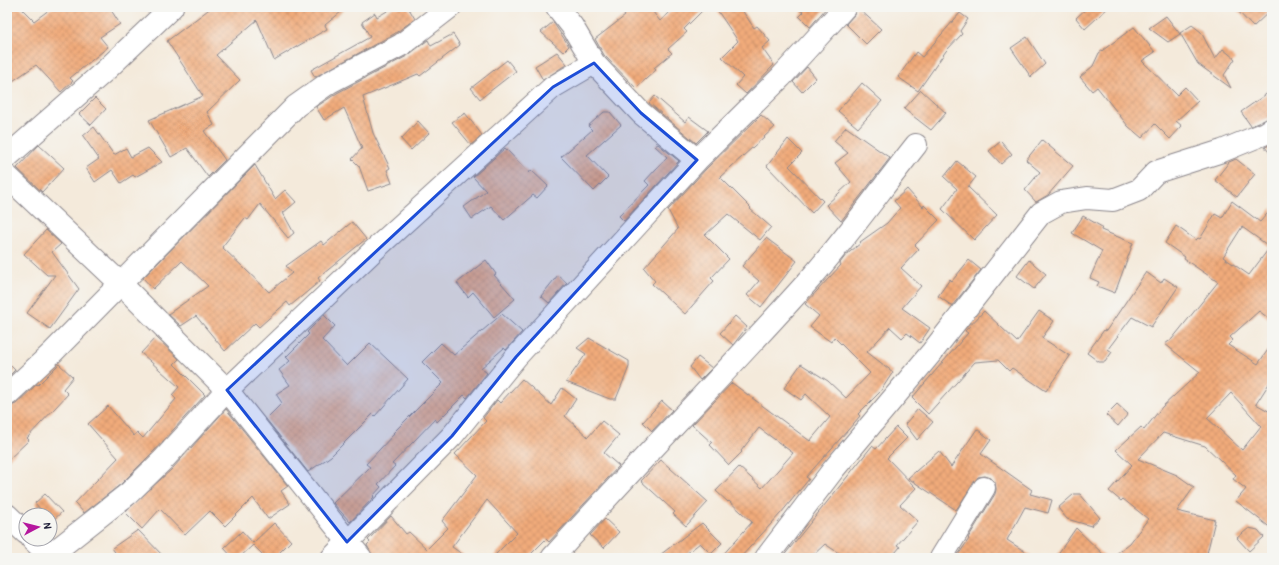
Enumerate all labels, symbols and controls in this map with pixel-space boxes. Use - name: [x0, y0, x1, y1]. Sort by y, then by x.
- north arrow: [18, 507, 58, 547]
- text: N: [41, 522, 55, 530]

